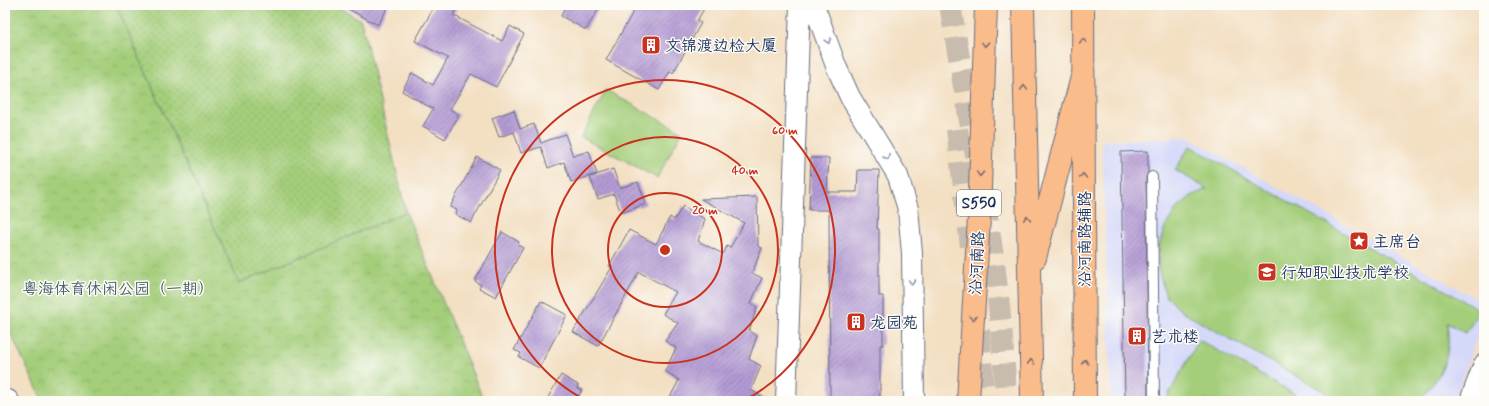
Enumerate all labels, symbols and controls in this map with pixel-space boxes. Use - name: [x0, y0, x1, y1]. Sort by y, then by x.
- building icon: 文锦渡边检大厦: [640, 34, 662, 56]
- place label: 文锦渡边检大厦: [665, 36, 777, 57]
- one-way arrow: [823, 38, 832, 45]
- one-way arrow: [1079, 38, 1087, 44]
- one-way arrow: [981, 41, 989, 47]
- one-way arrow: [1020, 85, 1028, 91]
- text: 60 m: [772, 123, 798, 139]
- one-way arrow: [882, 152, 890, 160]
- text: 40 m: [732, 163, 759, 179]
- one-way arrow: [976, 171, 985, 177]
- one-way arrow: [1079, 173, 1087, 179]
- road number: S550: [957, 190, 1001, 216]
- street label: 沿河南路辅路: [1075, 191, 1096, 287]
- text: 20 m: [692, 203, 718, 219]
- one-way arrow: [1022, 215, 1031, 221]
- place icon: 主席台: [1348, 230, 1370, 252]
- street label: 沿河南路: [965, 231, 990, 296]
- place label: 主席台: [1373, 232, 1421, 253]
- centre of rings: [658, 243, 672, 257]
- school or university icon: 行知职业技术学校: [1256, 261, 1278, 283]
- place label: 行知职业技术学校: [1281, 263, 1409, 284]
- park label: 粤海体育休闲公园（一期）: [22, 279, 214, 300]
- one-way arrow: [908, 279, 917, 285]
- building icon: 龙园苑: [845, 311, 867, 333]
- place label: 龙园苑: [870, 313, 918, 334]
- one-way arrow: [968, 315, 977, 321]
- building icon: 艺术楼: [1126, 325, 1148, 347]
- place label: 艺术楼: [1151, 327, 1199, 348]
- one-way arrow: [1027, 359, 1035, 365]
- one-way arrow: [1081, 359, 1089, 365]

